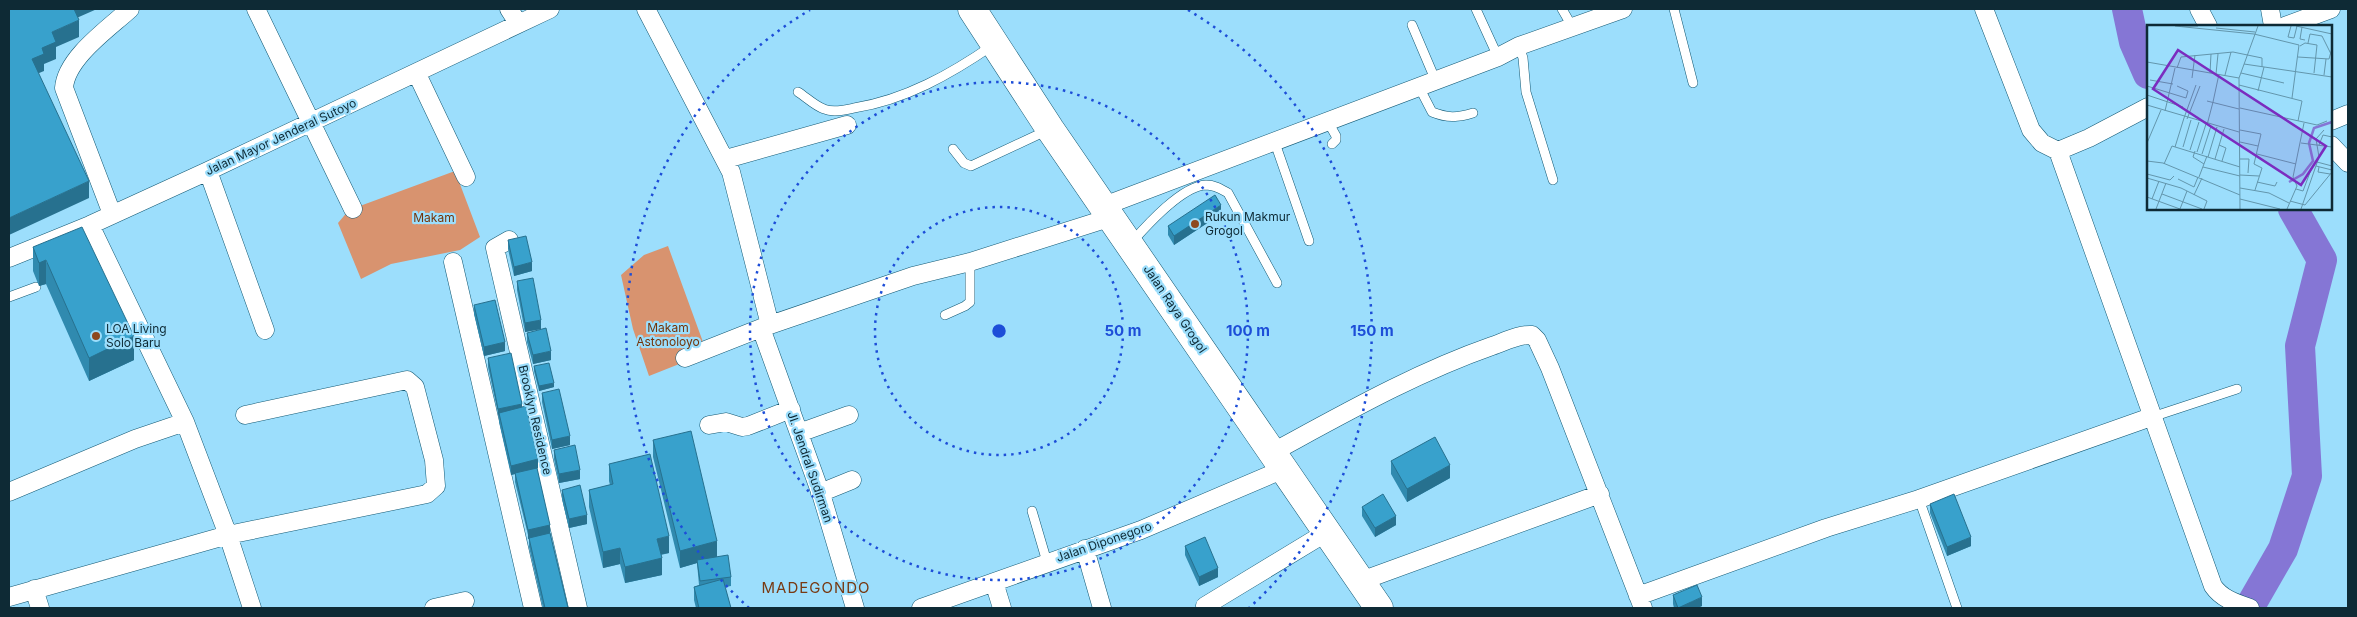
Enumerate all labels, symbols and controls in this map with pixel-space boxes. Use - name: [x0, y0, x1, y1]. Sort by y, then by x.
- inset map: [2147, 25, 2332, 210]
- street label: Jalan Mayor Jenderal Sutoyo: [203, 95, 359, 178]
- place label: Rukun Makmur Grogol: [1205, 209, 1291, 238]
- park label: Makam: [413, 210, 455, 225]
- marker: Rukun Makmur Grogol: [1189, 218, 1201, 230]
- street label: Jalan Raya Grogol: [1140, 262, 1210, 355]
- park label: Makam Astonoloyo: [636, 320, 700, 349]
- place label: LOA Living Solo Baru: [106, 321, 167, 350]
- text: 50 m: [1105, 321, 1141, 340]
- text: 100 m: [1226, 321, 1270, 340]
- text: 150 m: [1350, 321, 1394, 340]
- centre of rings: [990, 322, 1008, 340]
- marker: LOA Living Solo Baru: [90, 330, 102, 342]
- street label: Brooklyn Residence: [516, 363, 555, 476]
- street label: Jl. Jendral Sudirman: [784, 409, 837, 524]
- street label: Jalan Diponegoro: [1054, 518, 1154, 565]
- district label: MADEGONDO: [762, 578, 871, 597]

